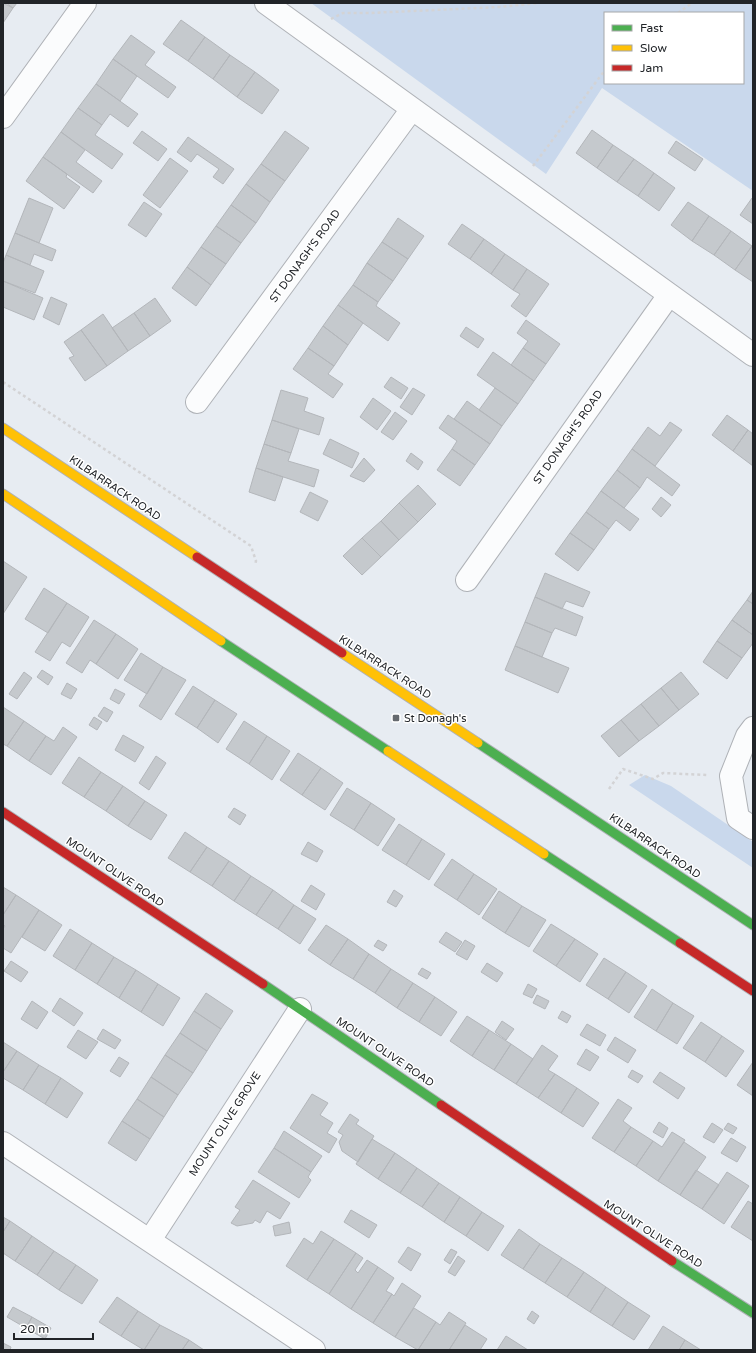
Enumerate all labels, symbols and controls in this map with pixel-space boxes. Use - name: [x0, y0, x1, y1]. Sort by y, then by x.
- legend: [604, 12, 744, 84]
- text: Fast: [640, 21, 664, 35]
- text: Slow: [640, 41, 667, 55]
- text: Jam: [640, 61, 663, 75]
- street label: ST DONAGH'S ROAD: [267, 207, 343, 305]
- street label: ST DONAGH'S ROAD: [531, 387, 605, 487]
- street label: KILBARRACK ROAD: [67, 453, 163, 523]
- street label: KILBARRACK ROAD: [336, 632, 434, 702]
- place label: St Donagh's: [404, 712, 467, 725]
- marker: St Donagh's: [391, 713, 401, 723]
- street label: KILBARRACK ROAD: [607, 811, 703, 881]
- street label: MOUNT OLIVE ROAD: [64, 834, 166, 910]
- street label: MOUNT OLIVE ROAD: [334, 1014, 436, 1090]
- street label: MOUNT OLIVE GROVE: [186, 1069, 264, 1179]
- street label: MOUNT OLIVE ROAD: [601, 1197, 705, 1271]
- scale bar: [14, 1315, 93, 1341]
- text: 20 m: [20, 1322, 49, 1336]

